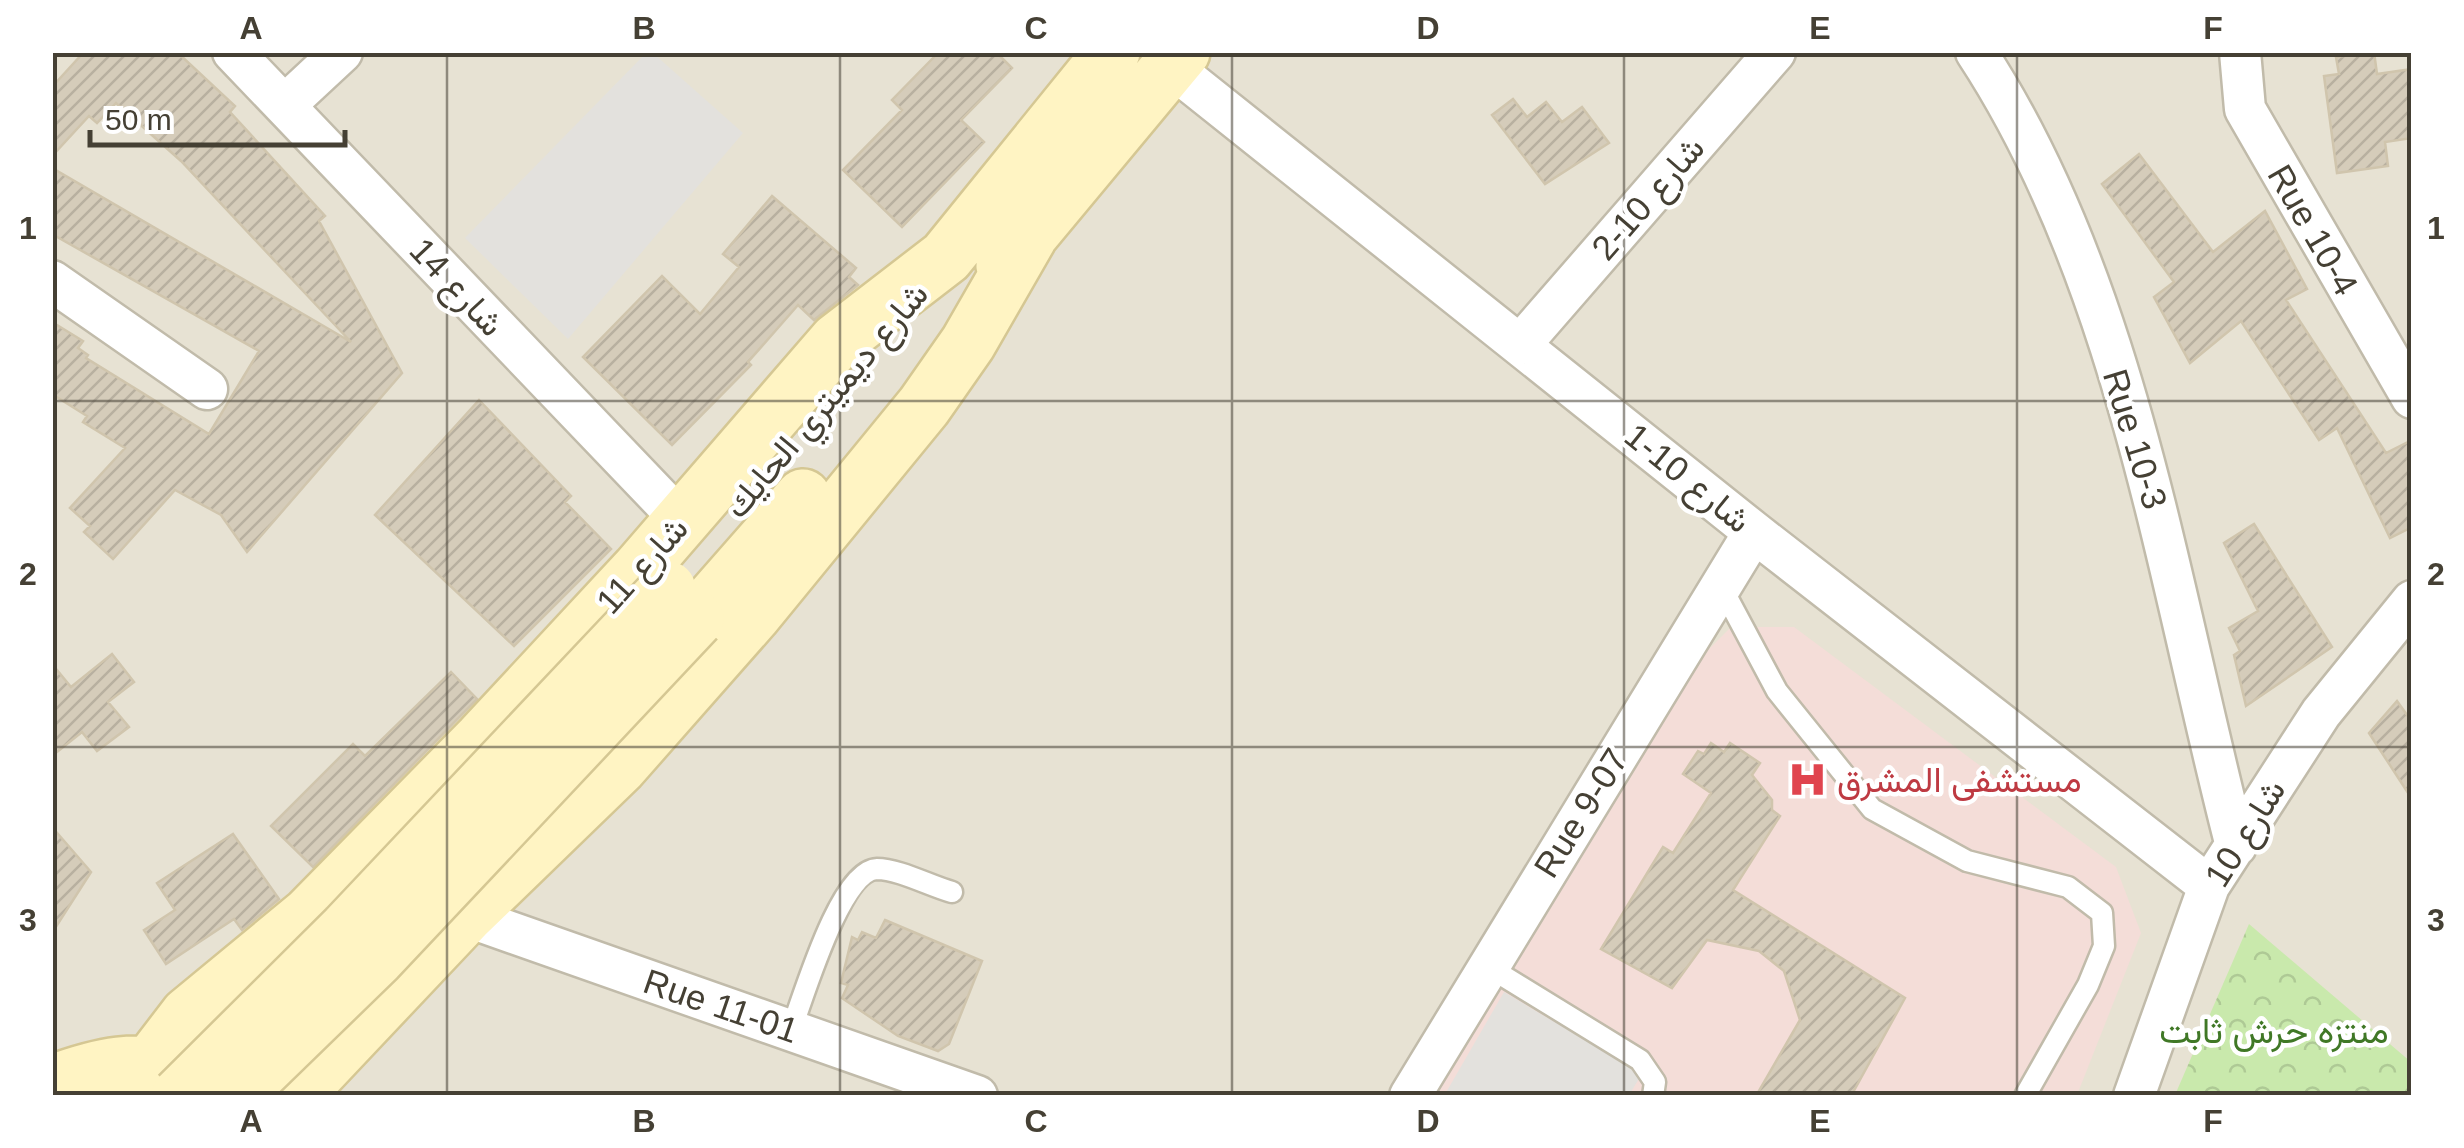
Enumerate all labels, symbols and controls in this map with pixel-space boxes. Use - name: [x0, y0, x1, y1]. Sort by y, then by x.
- text: A: [239, 10, 263, 46]
- text: B: [632, 10, 656, 46]
- text: C: [1024, 10, 1048, 46]
- text: D: [1416, 10, 1440, 46]
- text: E: [1809, 10, 1831, 46]
- text: F: [2203, 10, 2223, 46]
- scale bar: [90, 85, 345, 147]
- text: 50 m: [105, 103, 172, 136]
- street label: شارع 10-2: [1584, 128, 1715, 270]
- street label: Rue 10-4: [2261, 158, 2366, 302]
- text: 1: [19, 210, 37, 246]
- text: 1: [2427, 210, 2445, 246]
- street label: شارع 14: [399, 230, 512, 347]
- street label: شارع ديميتري الحايك: [716, 274, 943, 532]
- street label: Rue 10-3: [2096, 364, 2175, 513]
- street label: شارع 10-1: [1615, 415, 1759, 544]
- street label: شارع 11: [588, 508, 699, 624]
- text: 2: [19, 556, 37, 592]
- text: 2: [2427, 556, 2445, 592]
- street label: Rue 9-07: [1526, 741, 1635, 884]
- hospital icon: مستشفى المشرق: [1786, 759, 1828, 801]
- place label: مستشفى المشرق: [1837, 760, 2082, 802]
- street label: شارع 10: [2196, 772, 2297, 896]
- text: 3: [19, 902, 37, 938]
- text: 3: [2427, 902, 2445, 938]
- street label: Rue 11-01: [639, 961, 804, 1050]
- park label: منتزه حرش ثابت: [2159, 1011, 2389, 1053]
- text: A: [239, 1103, 263, 1139]
- text: B: [632, 1103, 656, 1139]
- text: C: [1024, 1103, 1048, 1139]
- text: D: [1416, 1103, 1440, 1139]
- text: E: [1809, 1103, 1831, 1139]
- text: F: [2203, 1103, 2223, 1139]

